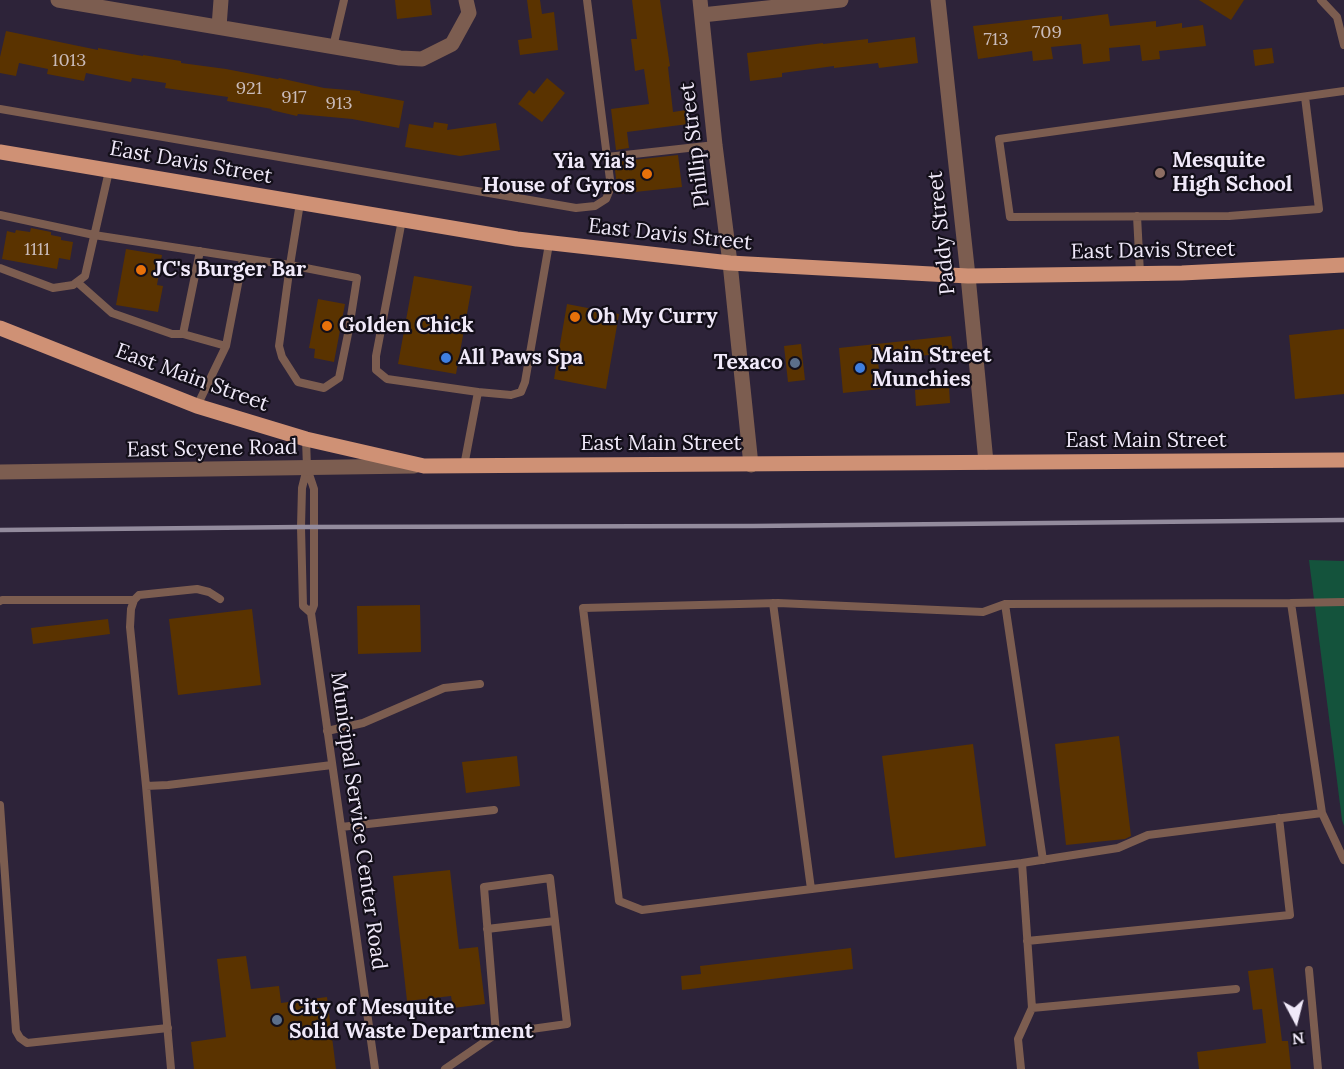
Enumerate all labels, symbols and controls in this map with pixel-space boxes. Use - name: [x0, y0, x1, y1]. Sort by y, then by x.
- house number: 709: [1032, 22, 1062, 44]
- house number: 713: [984, 29, 1008, 51]
- house number: 1013: [52, 50, 86, 72]
- house number: 921: [236, 78, 262, 100]
- street label: Phillip Street: [675, 81, 715, 209]
- house number: 917: [281, 87, 307, 109]
- house number: 913: [326, 93, 352, 115]
- street label: East Davis Street: [108, 136, 274, 190]
- place label: Mesquite High School: [1172, 148, 1292, 198]
- place label: Yia Yia's House of Gyros: [482, 149, 635, 199]
- marker: Mesquite High School: [1153, 166, 1167, 180]
- marker: Yia Yia's House of Gyros: [640, 167, 654, 181]
- street label: Paddy Street: [923, 170, 961, 296]
- street label: East Davis Street: [587, 214, 753, 256]
- street label: East Davis Street: [1070, 237, 1236, 265]
- house number: 1111: [24, 239, 50, 261]
- place label: JC's Burger Bar: [153, 257, 306, 283]
- marker: JC's Burger Bar: [134, 263, 148, 277]
- place label: Oh My Curry: [587, 304, 718, 330]
- marker: Oh My Curry: [568, 310, 582, 324]
- place label: Golden Chick: [339, 313, 474, 339]
- marker: Golden Chick: [320, 319, 334, 333]
- street label: East Main Street: [112, 339, 272, 417]
- place label: Main Street Munchies: [872, 343, 991, 393]
- place label: All Paws Spa: [458, 345, 583, 371]
- place label: Texaco: [714, 350, 783, 376]
- marker: All Paws Spa: [439, 351, 453, 365]
- marker: Texaco: [788, 356, 802, 370]
- marker: Main Street Munchies: [853, 361, 867, 375]
- street label: East Main Street: [1065, 428, 1227, 454]
- street label: East Main Street: [580, 431, 742, 457]
- street label: East Scyene Road: [126, 435, 298, 463]
- street label: Municipal Service Center Road: [325, 670, 391, 972]
- north arrow: [1266, 991, 1326, 1051]
- place label: City of Mesquite Solid Waste Department: [289, 995, 534, 1045]
- marker: City of Mesquite Solid Waste Department: [270, 1013, 284, 1027]
- text: N: [1291, 1028, 1306, 1050]

